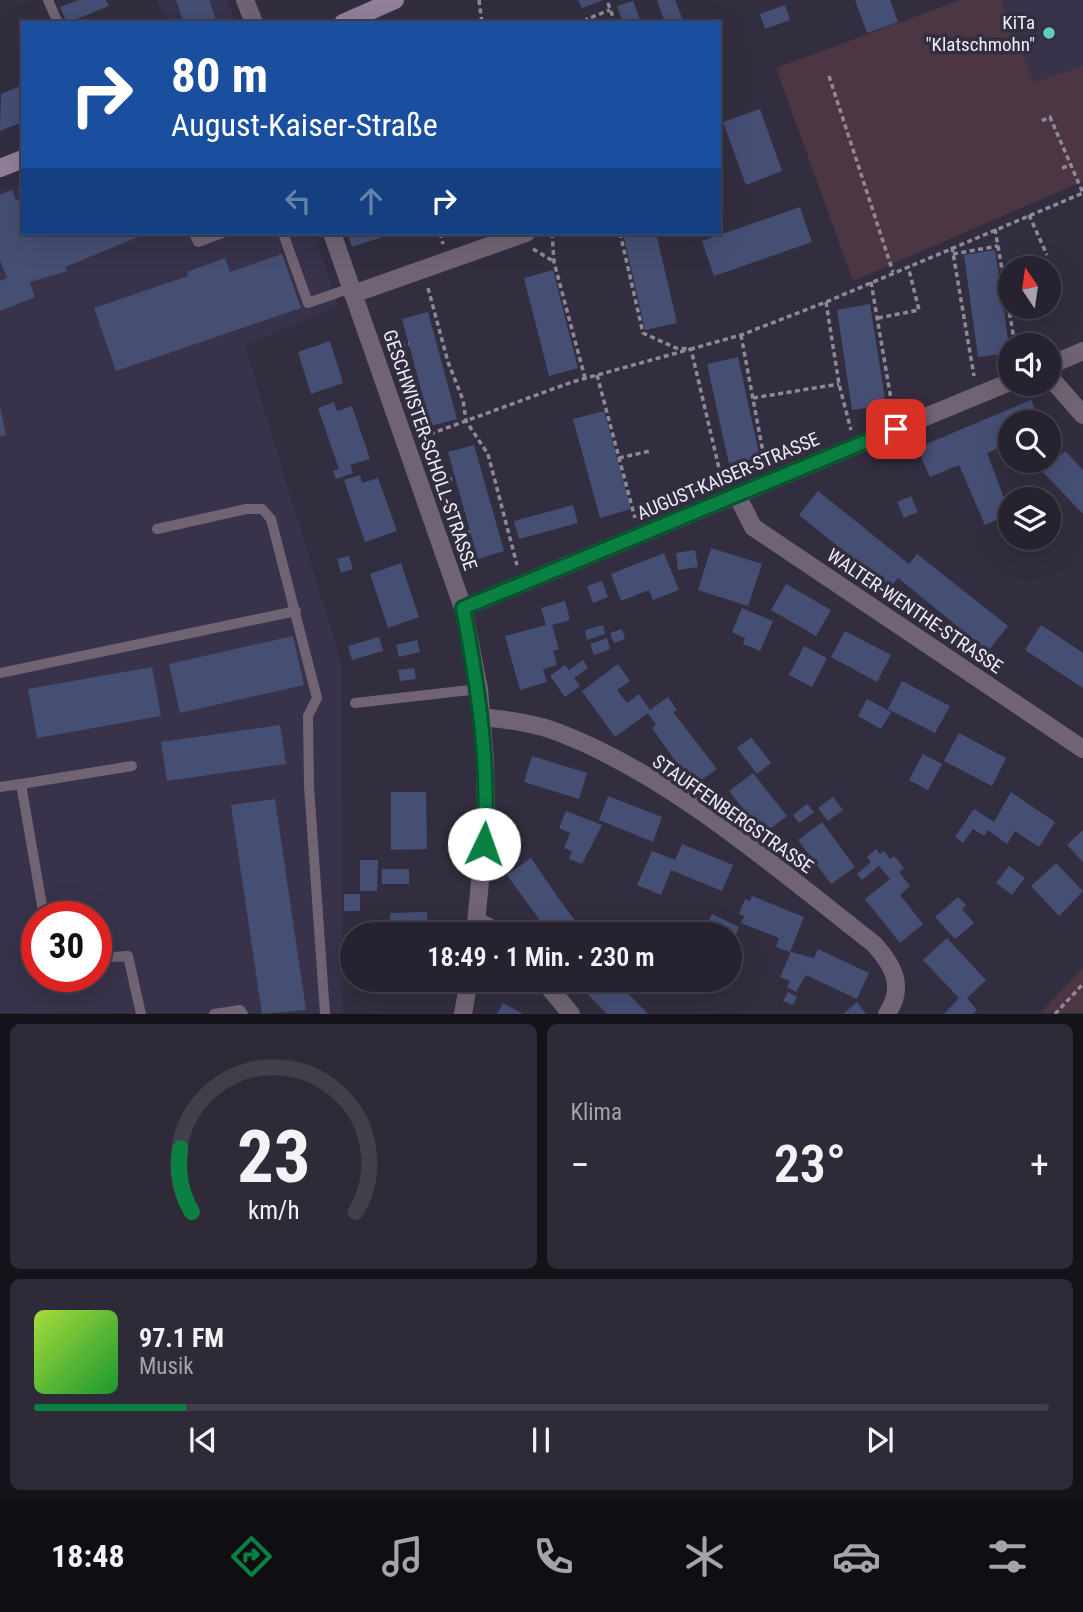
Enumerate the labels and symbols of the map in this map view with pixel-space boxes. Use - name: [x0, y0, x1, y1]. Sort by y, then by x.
- place label: KiTa "Klatschmohn": [926, 11, 1035, 56]
- marker: KiTa "Klatschmohn": [1041, 25, 1057, 41]
- north arrow: [998, 256, 1060, 318]
- street label: GESCHWISTER-SCHOLL-STRASSE: [378, 327, 482, 573]
- pin: [866, 399, 926, 459]
- street label: AUGUST-KAISER-STRASSE: [633, 427, 823, 525]
- street label: WALTER-WENTHE-STRASSE: [823, 544, 1007, 678]
- street label: STAUFFENBERGSTRASSE: [648, 750, 818, 878]
- position arrow: [447, 807, 521, 881]
- speed limit sign: 30: [21, 901, 112, 992]

